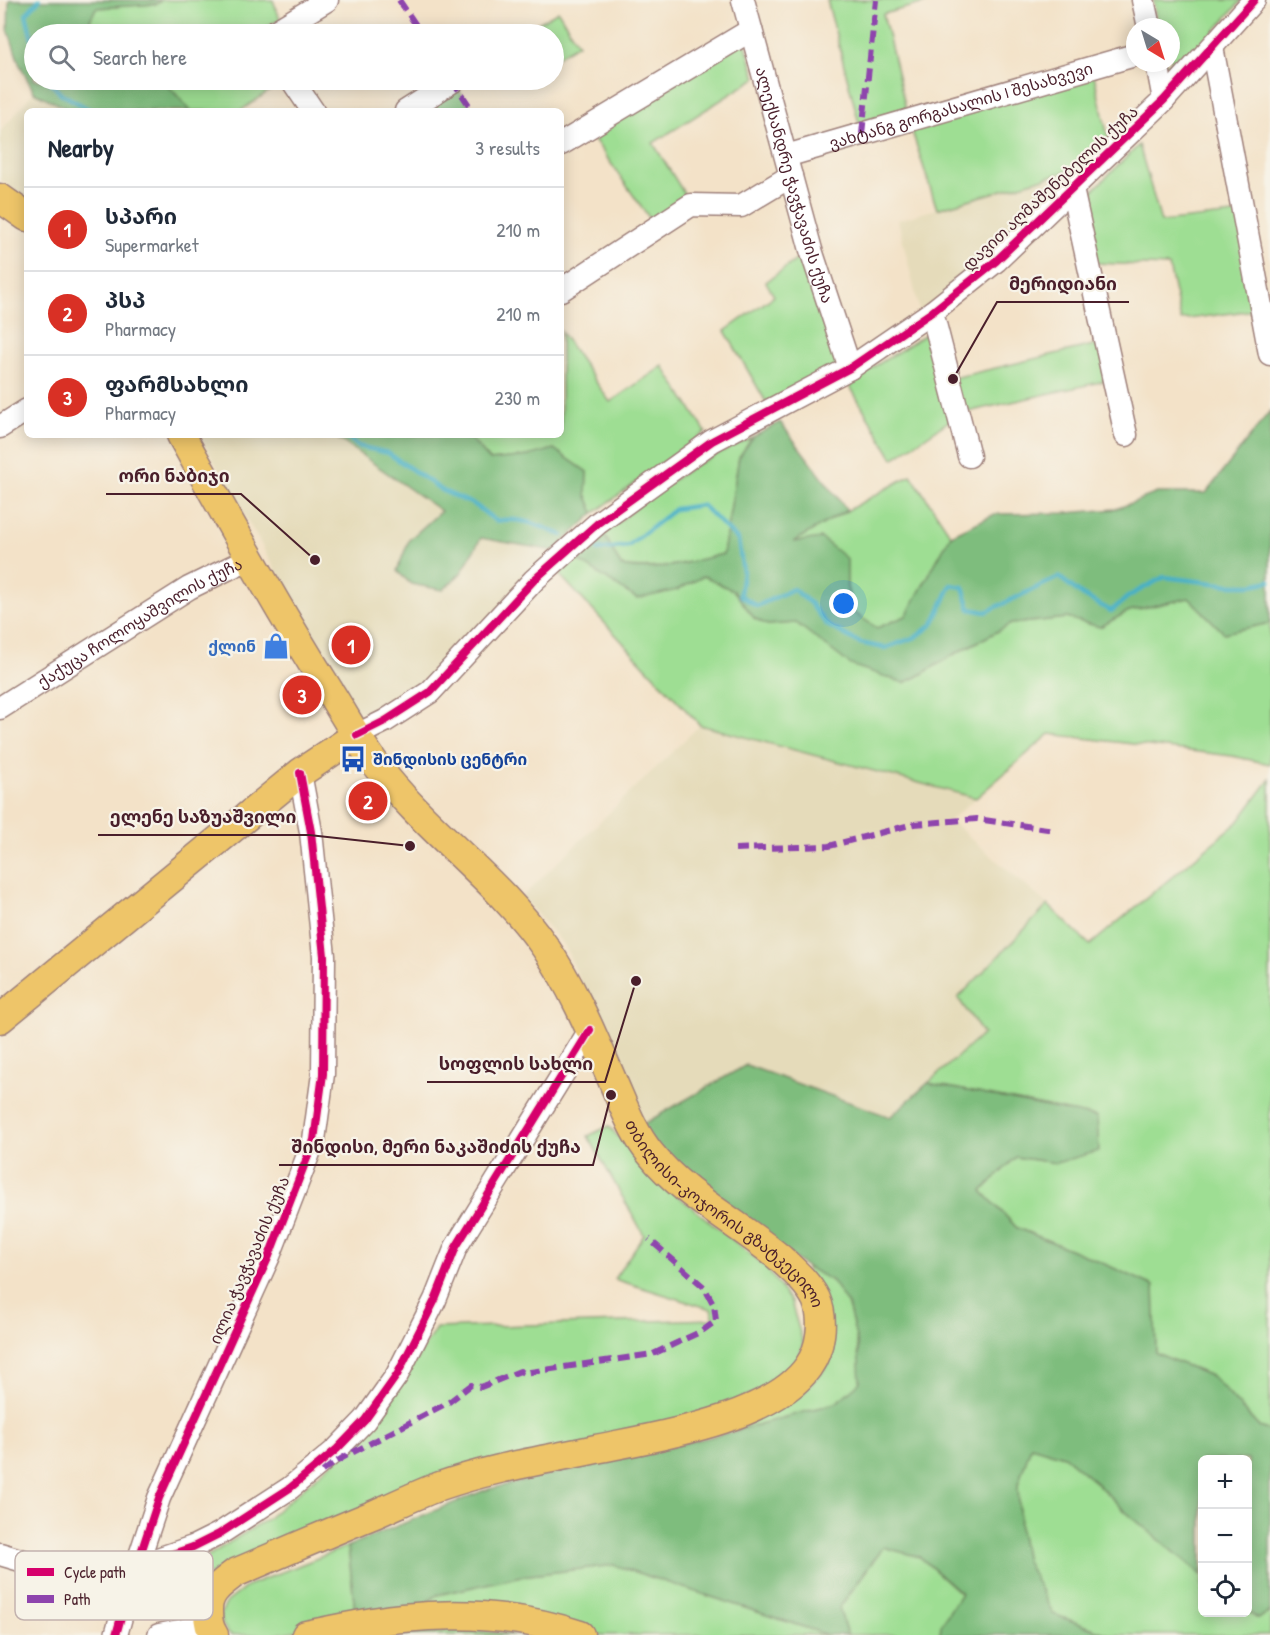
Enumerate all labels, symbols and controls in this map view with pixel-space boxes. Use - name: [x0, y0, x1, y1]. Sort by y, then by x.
- north arrow: [1126, 18, 1180, 72]
- search box: [24, 24, 564, 90]
- icon: search: [45, 41, 78, 74]
- text: Search here: [93, 42, 187, 72]
- street label: ვახტანგ გორგასალის I შესახვევი: [826, 57, 1095, 154]
- street label: ალექსანდრე ჭავჭავაძის ქუჩა: [751, 64, 839, 306]
- street label: დავით აღმაშენებელის ქუჩა: [957, 101, 1143, 275]
- text: Nearby: [48, 130, 114, 165]
- text: 3 results: [475, 134, 540, 161]
- text: სპარი: [105, 201, 177, 231]
- text: 1: [64, 216, 71, 243]
- text: 210 m: [496, 216, 540, 243]
- text: Supermarket: [105, 231, 199, 258]
- callout: მერიდიანი: [997, 266, 1129, 302]
- text: მერიდიანი: [1009, 271, 1117, 296]
- text: პსპ: [105, 285, 145, 315]
- text: 2: [63, 300, 72, 327]
- text: 210 m: [496, 300, 540, 327]
- text: Pharmacy: [105, 315, 176, 342]
- text: ფარმსახლი: [105, 369, 249, 399]
- text: 3: [63, 384, 72, 411]
- text: 230 m: [495, 384, 540, 411]
- text: Pharmacy: [105, 399, 176, 426]
- callout: ორი ნაბიჯი: [106, 458, 241, 494]
- text: ორი ნაბიჯი: [118, 463, 230, 488]
- street label: ქაქუცა ჩოლოყაშვილის ქუჩა: [33, 552, 246, 693]
- your location: [829, 589, 858, 618]
- pin: 1: [332, 622, 370, 668]
- shop icon: ქლინ: [261, 631, 291, 661]
- place label: ქლინ: [208, 635, 256, 657]
- pin: 3: [282, 672, 322, 718]
- bus stop icon: შინდისის ცენტრი: [338, 744, 368, 774]
- place label: შინდისის ცენტრი: [373, 748, 527, 770]
- pin: 2: [348, 778, 388, 824]
- callout: ელენე საზუაშვილი: [98, 799, 309, 835]
- text: ელენე საზუაშვილი: [110, 804, 296, 829]
- callout: სოფლის სახლი: [427, 1046, 605, 1082]
- text: სოფლის სახლი: [439, 1051, 593, 1076]
- street label: თბილისი-კოჯორის გზატკეცილი: [620, 1115, 829, 1310]
- callout: შინდისი, მერი ნაკაშიძის ქუჩა: [279, 1129, 593, 1165]
- text: შინდისი, მერი ნაკაშიძის ქუჩა: [291, 1134, 581, 1159]
- street label: ილია ჭავჭავაძის ქუჩა: [204, 1173, 294, 1347]
- map controls: [1198, 1455, 1252, 1617]
- button: +: [1198, 1455, 1252, 1509]
- button: −: [1198, 1509, 1252, 1563]
- legend: [15, 1551, 213, 1620]
- text: Cycle path: [64, 1561, 126, 1583]
- button: locate: [1198, 1563, 1252, 1617]
- text: Path: [64, 1588, 90, 1610]

